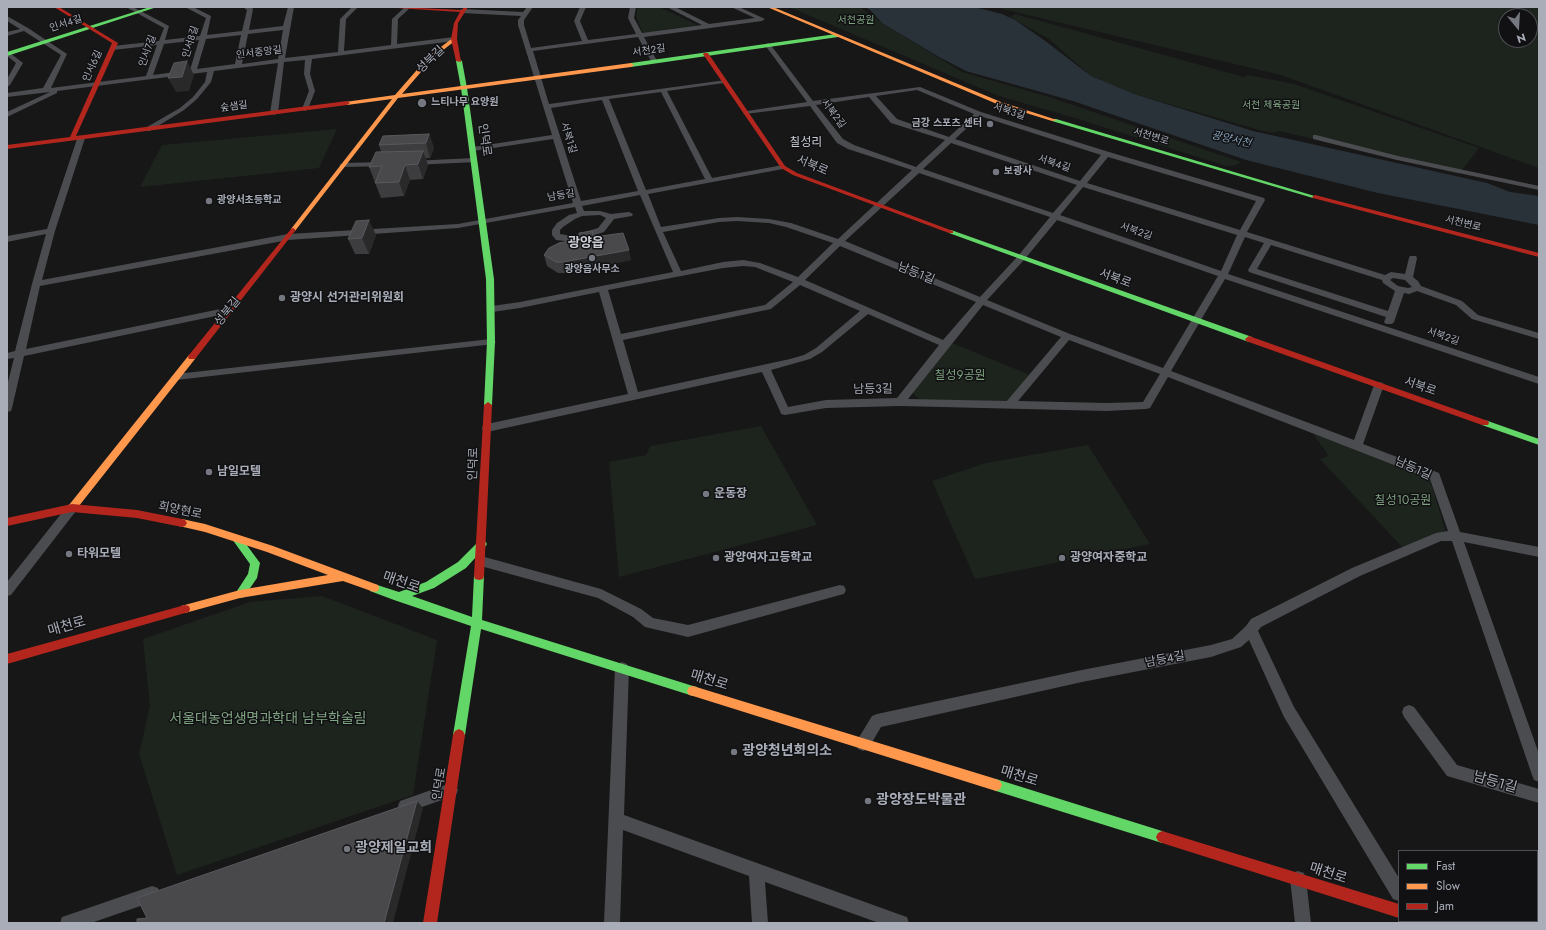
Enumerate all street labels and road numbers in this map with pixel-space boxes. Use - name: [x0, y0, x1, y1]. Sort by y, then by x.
- street label: 인서4길: [48, 13, 84, 35]
- street label: 인서8길: [180, 24, 202, 60]
- street label: 인서7길: [137, 34, 159, 68]
- street label: 성북길: [414, 43, 448, 77]
- street label: 서천2길: [632, 43, 666, 59]
- street label: 인서중앙길: [235, 44, 283, 62]
- street label: 인서6길: [81, 48, 105, 84]
- street label: 서북2길: [818, 97, 848, 131]
- street label: 숲샘길: [220, 99, 248, 115]
- street label: 서북3길: [991, 101, 1027, 123]
- street label: 서북1길: [558, 121, 578, 155]
- street label: 인덕로: [475, 123, 493, 157]
- street label: 서천변로: [1132, 126, 1170, 148]
- street label: 서북로: [794, 153, 830, 179]
- street label: 서북4길: [1036, 153, 1072, 175]
- street label: 남등길: [546, 188, 576, 204]
- street label: 서천변로: [1444, 214, 1482, 234]
- street label: 서북2길: [1118, 221, 1154, 243]
- street label: 남등1길: [895, 260, 937, 288]
- street label: 서북로: [1097, 267, 1133, 291]
- street label: 성북길: [212, 295, 244, 329]
- street label: 서북2길: [1425, 326, 1461, 348]
- street label: 서북로: [1402, 375, 1438, 399]
- street label: 남등3길: [853, 382, 893, 398]
- street label: 인덕로: [466, 447, 482, 481]
- street label: 남등1길: [1392, 455, 1434, 483]
- street label: 희양현로: [157, 499, 203, 523]
- street label: 매천로: [380, 569, 422, 597]
- street label: 매천로: [46, 614, 88, 640]
- street label: 남등4길: [1144, 649, 1186, 671]
- street label: 매천로: [688, 667, 730, 695]
- street label: 매천로: [998, 763, 1040, 791]
- street label: 인덕로: [430, 767, 450, 801]
- street label: 남등1길: [1471, 769, 1519, 797]
- street label: 매천로: [1307, 860, 1349, 888]

